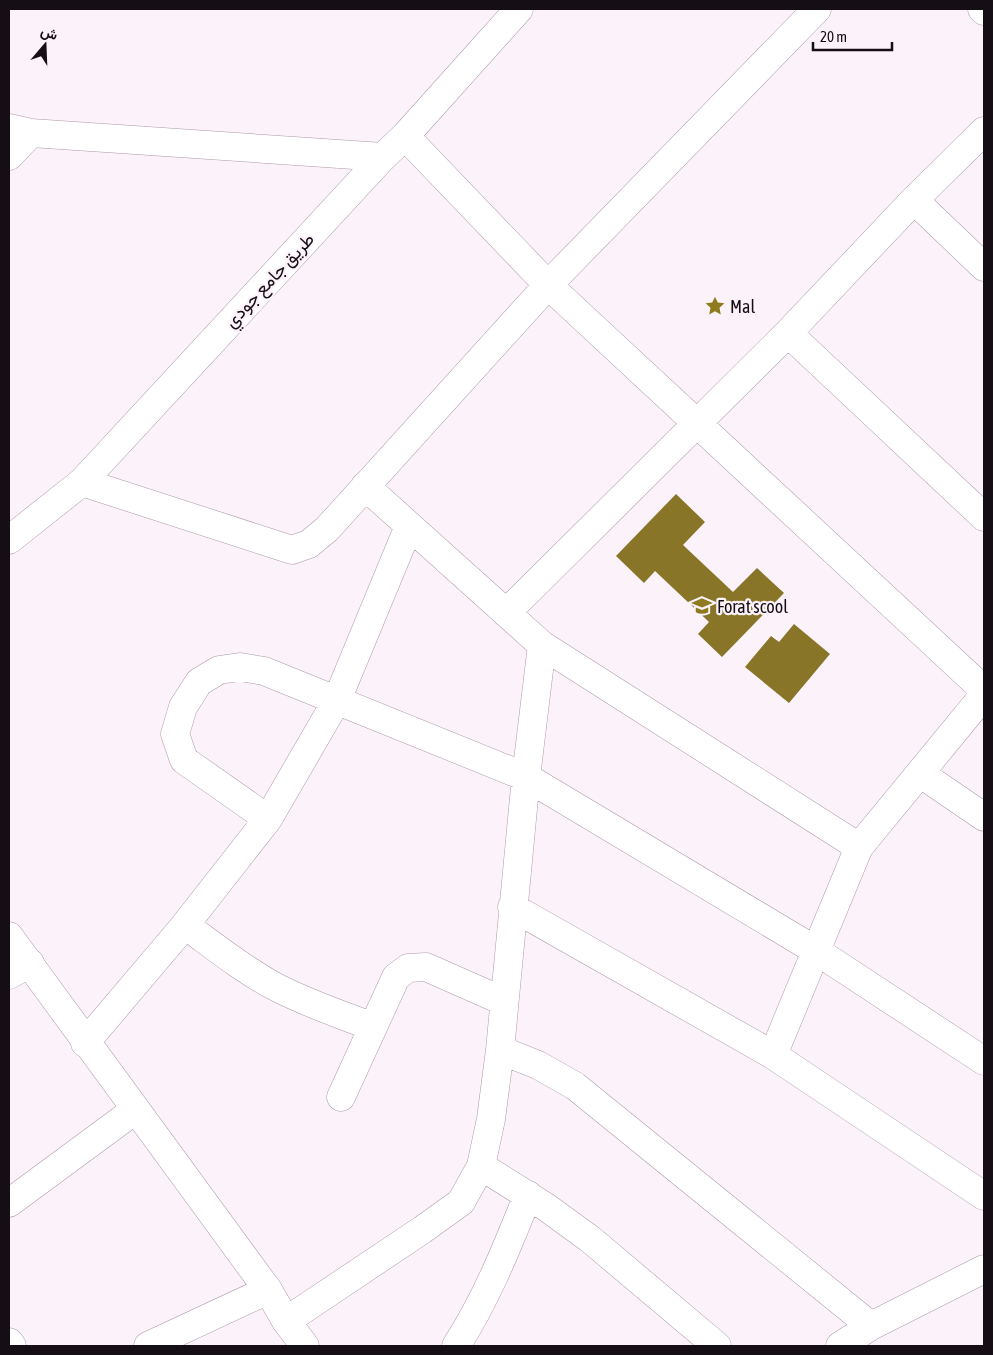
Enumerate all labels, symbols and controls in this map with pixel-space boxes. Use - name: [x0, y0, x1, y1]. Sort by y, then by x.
- north arrow: [20, 20, 70, 70]
- scale bar: [813, 20, 892, 52]
- text: ش: [38, 22, 60, 44]
- text: 20 m: [820, 28, 847, 45]
- street label: طريق جامع جودي: [220, 228, 322, 335]
- place icon: Mal: [704, 295, 726, 317]
- place label: Mal: [730, 296, 755, 317]
- school or university icon: Forat scool: [691, 595, 713, 617]
- place label: Forat scool: [717, 596, 788, 617]

